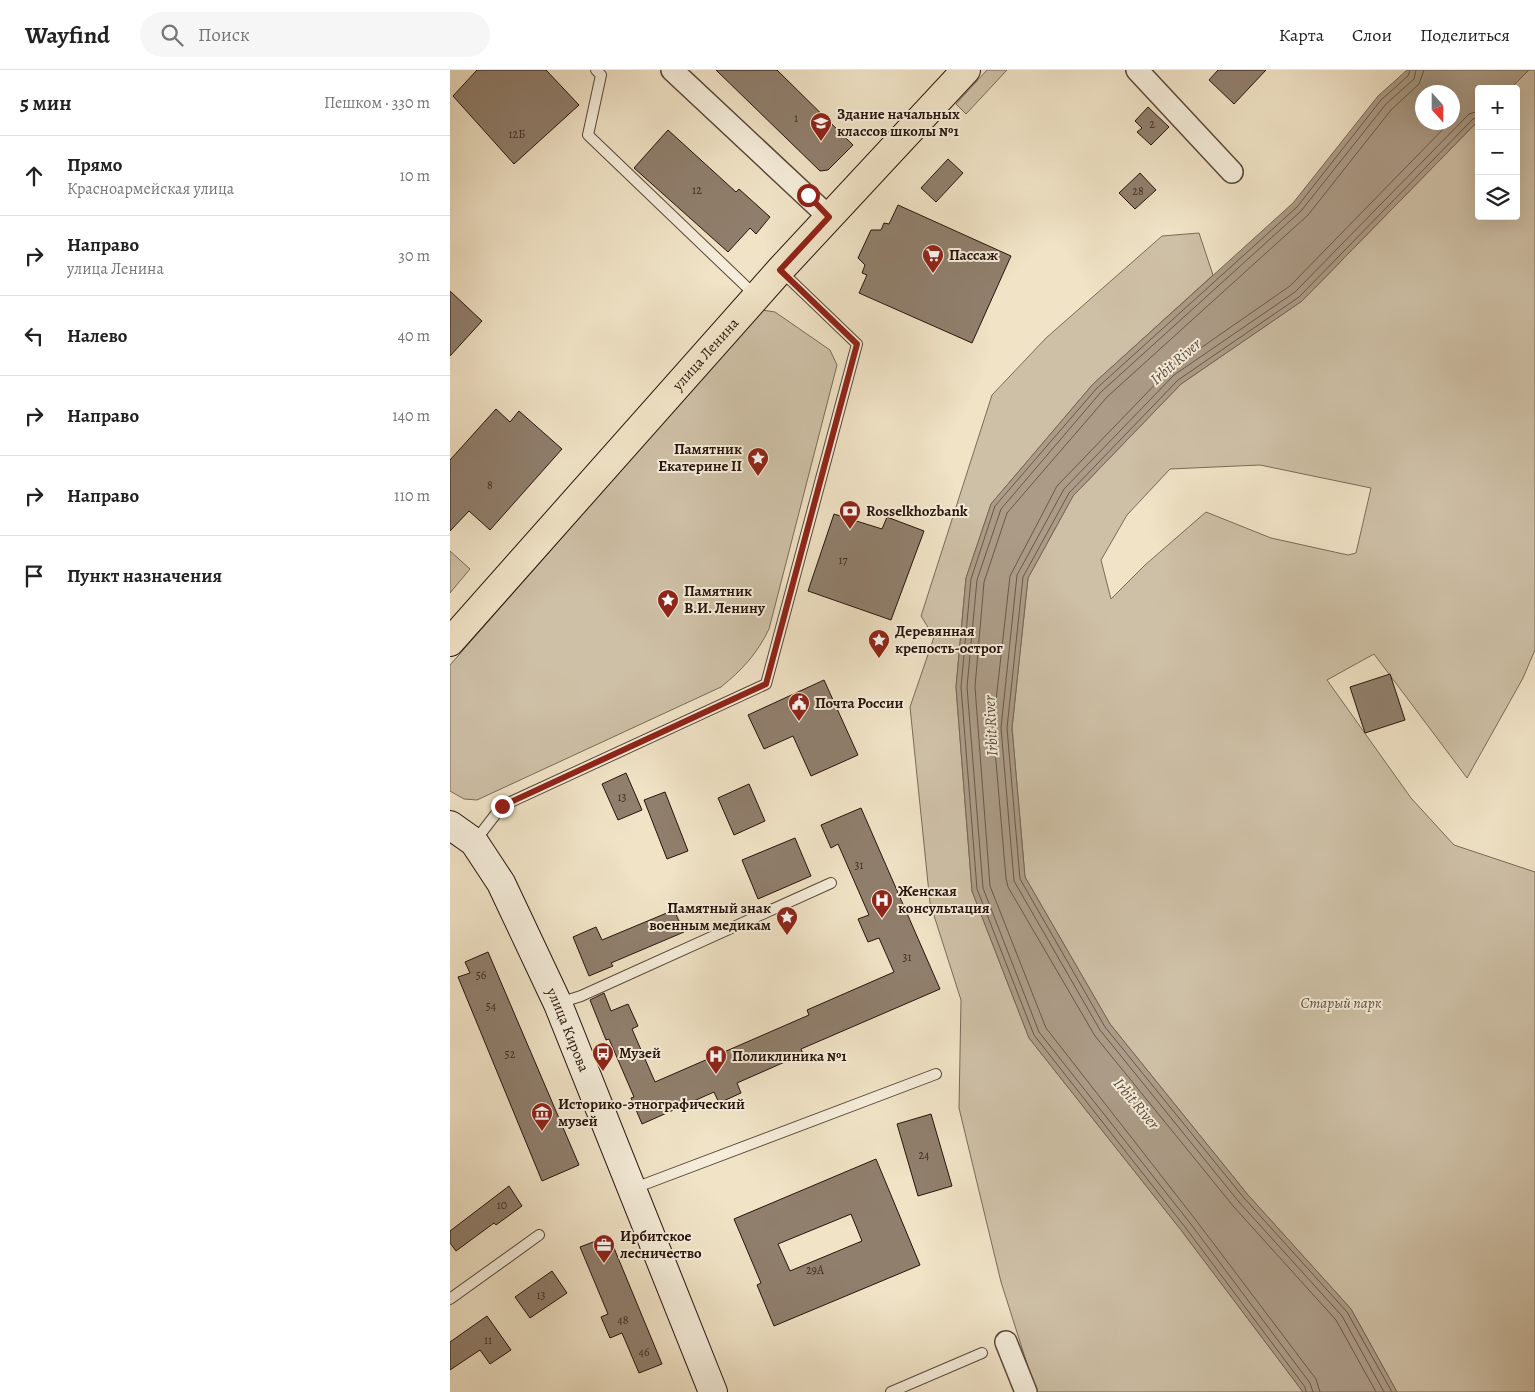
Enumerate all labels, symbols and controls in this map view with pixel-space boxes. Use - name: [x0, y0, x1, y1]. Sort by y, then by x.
- search box: [140, 12, 490, 57]
- text: Wayfind: [25, 19, 110, 51]
- icon: search: [158, 21, 186, 49]
- text: Поиск: [198, 22, 250, 48]
- text: Карта: [1279, 23, 1324, 47]
- text: Слои: [1352, 23, 1392, 47]
- text: Поделиться: [1420, 23, 1510, 47]
- north arrow: [1415, 85, 1460, 130]
- map controls: [1475, 85, 1520, 220]
- button: +: [1475, 85, 1520, 130]
- text: 5 мин: [20, 89, 72, 117]
- text: Пешком · 330 m: [324, 92, 430, 114]
- place label: Здание начальных классов школы №1: [837, 104, 960, 141]
- house number: 1: [794, 110, 798, 126]
- school or university icon: Здание начальных классов школы №1: [809, 111, 833, 142]
- house number: 2: [1149, 116, 1155, 132]
- house number: 12Б: [509, 126, 525, 142]
- button: −: [1475, 130, 1520, 175]
- text: Прямо: [67, 152, 122, 178]
- icon: ahead: [20, 162, 48, 190]
- text: 10 m: [400, 165, 430, 187]
- button: layers: [1475, 175, 1520, 220]
- text: Красноармейская улица: [67, 178, 234, 200]
- house number: 12: [692, 182, 702, 198]
- house number: 28: [1132, 183, 1144, 199]
- route start: [797, 184, 820, 207]
- text: Направо: [67, 232, 139, 258]
- icon: right: [20, 242, 48, 270]
- supermarket icon: Пассаж: [921, 243, 945, 274]
- text: 30 m: [398, 245, 430, 267]
- place label: Пассаж: [949, 245, 998, 265]
- text: улица Ленина: [67, 258, 164, 280]
- street label: улица Ленина: [667, 313, 743, 395]
- icon: left: [20, 322, 48, 350]
- text: Налево: [67, 323, 127, 349]
- text: 40 m: [398, 325, 430, 347]
- water label: Irbit River: [1145, 333, 1206, 390]
- icon: right: [20, 402, 48, 430]
- text: Направо: [67, 403, 139, 429]
- text: 140 m: [392, 405, 430, 427]
- place label: Памятник Екатерине II: [658, 439, 742, 476]
- place icon: Памятник Екатерине II: [746, 446, 770, 477]
- house number: 8: [487, 477, 493, 493]
- icon: right: [20, 482, 48, 510]
- text: Направо: [67, 483, 139, 509]
- text: 110 m: [394, 485, 430, 507]
- bank icon: Rosselkhozbank: [838, 499, 862, 530]
- place label: Rosselkhozbank: [866, 501, 968, 521]
- house number: 17: [838, 552, 849, 568]
- icon: arrive: [20, 562, 48, 590]
- text: Пункт назначения: [67, 563, 222, 589]
- place label: Памятник В.И. Ленину: [684, 581, 766, 618]
- place icon: Памятник В.И. Ленину: [656, 588, 680, 619]
- place label: Деревянная крепость-острог: [895, 621, 1003, 658]
- place icon: Деревянная крепость-острог: [867, 628, 891, 659]
- public building icon: Почта России: [787, 691, 811, 722]
- place label: Почта России: [815, 693, 904, 713]
- water label: Irbit River: [978, 695, 1004, 757]
- house number: 13: [617, 789, 627, 805]
- route end: [491, 795, 514, 818]
- house number: 31: [854, 857, 864, 873]
- place label: Женская консультация: [898, 881, 990, 918]
- hospital icon: Женская консультация: [870, 888, 894, 919]
- place label: Памятный знак военным медикам: [649, 898, 771, 935]
- place icon: Памятный знак военным медикам: [775, 905, 799, 936]
- house number: 31: [902, 949, 912, 965]
- house number: 56: [476, 967, 487, 983]
- street label: улица Кирова: [541, 984, 594, 1075]
- park label: Старый парк: [1301, 993, 1382, 1013]
- house number: 54: [486, 998, 497, 1014]
- bus stop icon: Музей: [591, 1041, 615, 1072]
- place label: Музей: [619, 1043, 661, 1063]
- hospital icon: Поликлиника №1: [704, 1044, 728, 1075]
- house number: 52: [505, 1046, 516, 1062]
- place label: Поликлиника №1: [732, 1046, 847, 1066]
- water label: Irbit River: [1108, 1073, 1165, 1134]
- place label: Историко-этнографический музей: [558, 1094, 745, 1131]
- museum icon: Историко-этнографический музей: [530, 1101, 554, 1132]
- house number: 24: [918, 1147, 930, 1163]
- house number: 10: [497, 1197, 507, 1213]
- place label: Ирбитское лесничество: [619, 1226, 702, 1263]
- office icon: Ирбитское лесничество: [592, 1233, 616, 1264]
- house number: 29А: [806, 1262, 825, 1278]
- house number: 13: [536, 1287, 546, 1303]
- house number: 48: [617, 1312, 629, 1328]
- house number: 11: [484, 1332, 492, 1348]
- house number: 46: [639, 1344, 650, 1360]

